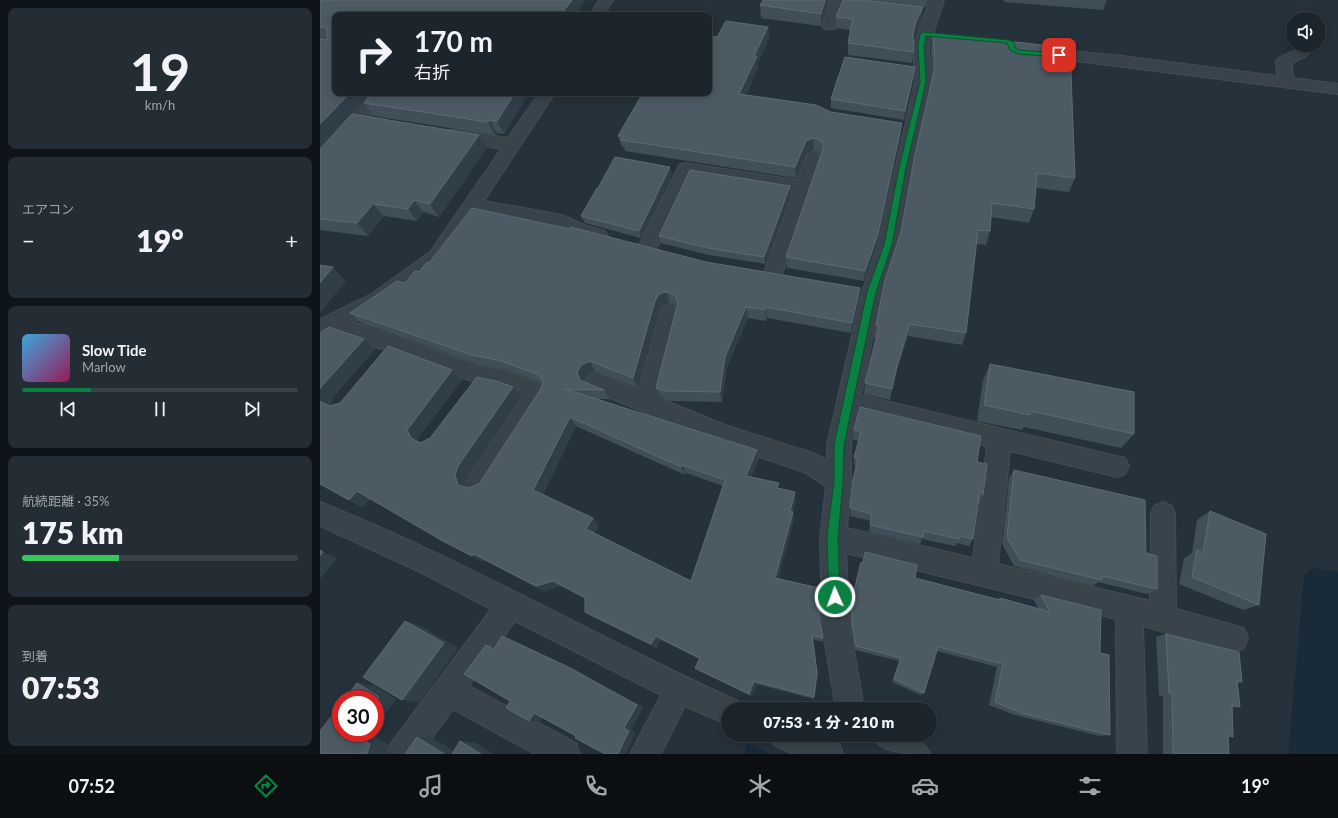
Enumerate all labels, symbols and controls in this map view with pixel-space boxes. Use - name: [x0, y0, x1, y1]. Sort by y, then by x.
- map controls: [1286, 12, 1326, 52]
- button: sound: [1286, 12, 1326, 52]
- text: 170 m: [414, 24, 493, 58]
- icon: right: [348, 28, 400, 80]
- pin: [1042, 38, 1076, 72]
- text: 19: [130, 40, 190, 102]
- icon: arrive: [1048, 44, 1070, 66]
- text: 右折: [414, 61, 450, 83]
- text: km/h: [145, 97, 175, 113]
- text: エアコン: [22, 201, 74, 217]
- text: 19°: [136, 222, 184, 258]
- text: −: [22, 227, 35, 254]
- text: +: [285, 227, 298, 254]
- text: Slow Tide: [82, 341, 147, 359]
- text: Marlow: [82, 359, 126, 375]
- icon: previous: [57, 398, 79, 420]
- icon: pause: [149, 398, 171, 420]
- icon: next: [241, 398, 263, 420]
- text: 航続距離 · 35%: [22, 493, 110, 509]
- text: 175 km: [22, 514, 123, 550]
- position arrow: [814, 576, 856, 618]
- text: 到着: [22, 648, 48, 664]
- text: 07:53: [22, 669, 100, 705]
- speed limit sign: 30: [332, 690, 384, 742]
- text: 07:53 · 1 分 · 210 m: [764, 713, 894, 731]
- icon: directions: [252, 772, 280, 800]
- icon: music: [417, 772, 445, 800]
- icon: phone: [582, 772, 610, 800]
- icon: climate: [746, 772, 774, 800]
- icon: car: [911, 772, 939, 800]
- icon: filters: [1076, 772, 1104, 800]
- text: 07:52: [68, 775, 115, 797]
- text: 19°: [1241, 775, 1269, 797]

